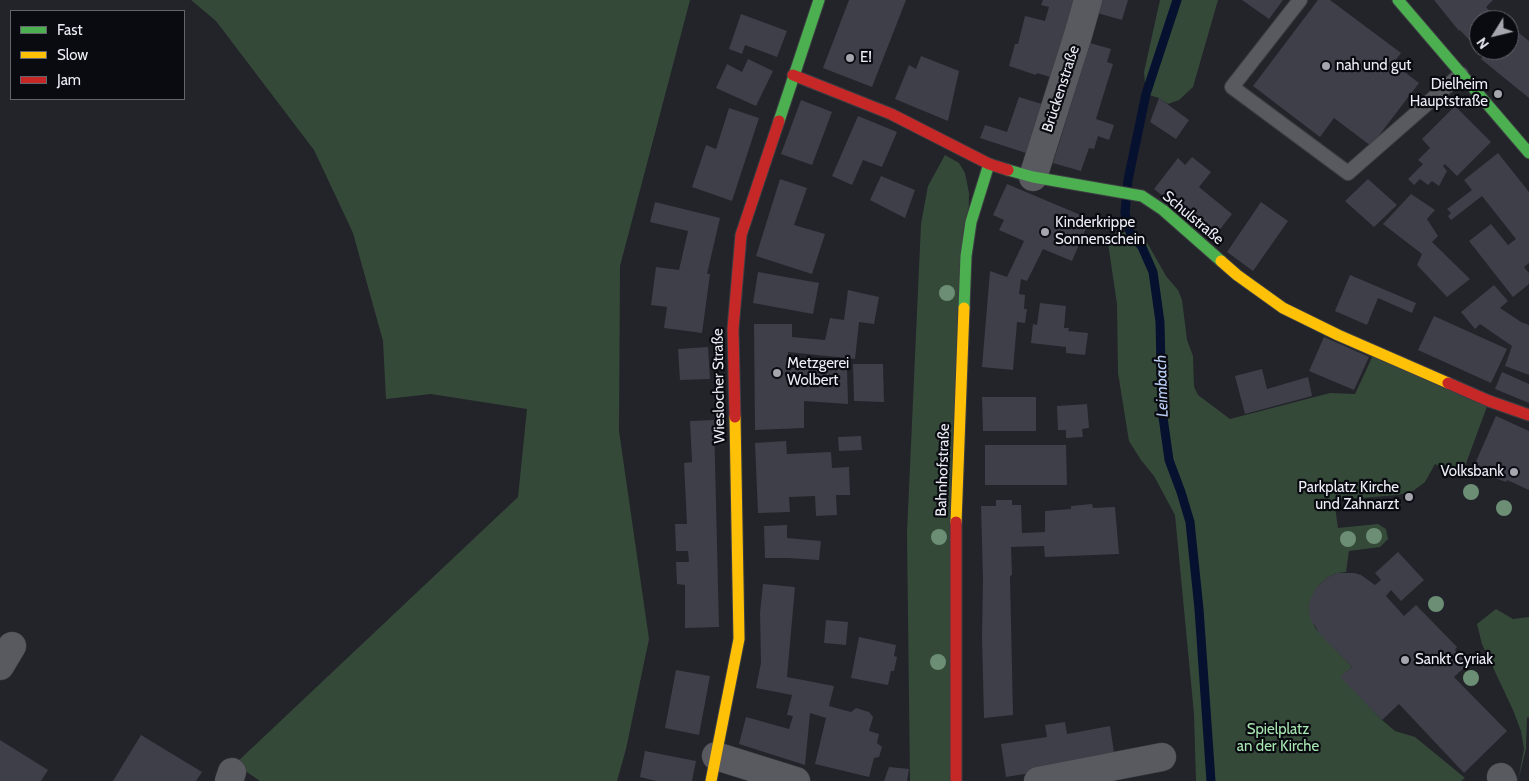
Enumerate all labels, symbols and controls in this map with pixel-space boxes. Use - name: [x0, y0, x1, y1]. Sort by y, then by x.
- legend: [10, 10, 185, 100]
- north arrow: [1469, 10, 1519, 60]
- text: Fast: [57, 21, 82, 39]
- text: N: [1472, 34, 1493, 53]
- street label: Brückenstraße: [1039, 43, 1083, 135]
- text: Slow: [57, 46, 88, 64]
- place label: E!: [860, 49, 872, 67]
- marker: E!: [844, 52, 856, 64]
- place label: nah und gut: [1336, 57, 1411, 75]
- marker: nah und gut: [1320, 60, 1332, 72]
- text: Jam: [57, 71, 81, 89]
- place label: Dielheim Hauptstraße: [1410, 76, 1488, 111]
- marker: Dielheim Hauptstraße: [1492, 88, 1504, 100]
- street label: Schulstraße: [1159, 187, 1227, 249]
- place label: Kinderkrippe Sonnenschein: [1055, 214, 1145, 249]
- marker: Kinderkrippe Sonnenschein: [1039, 226, 1051, 238]
- street label: Wieslocher Straße: [709, 328, 729, 444]
- water label: Leimbach: [1151, 354, 1173, 418]
- place label: Metzgerei Wolbert: [787, 355, 849, 390]
- marker: Metzgerei Wolbert: [771, 367, 783, 379]
- street label: Bahnhofstraße: [932, 423, 954, 517]
- place label: Volksbank: [1440, 463, 1504, 481]
- marker: Volksbank: [1508, 466, 1520, 478]
- place label: Parkplatz Kirche und Zahnarzt: [1298, 479, 1399, 514]
- marker: Parkplatz Kirche und Zahnarzt: [1403, 491, 1415, 503]
- place label: Sankt Cyriak: [1415, 651, 1493, 669]
- marker: Sankt Cyriak: [1399, 654, 1411, 666]
- park label: Spielplatz an der Kirche: [1237, 721, 1319, 756]

